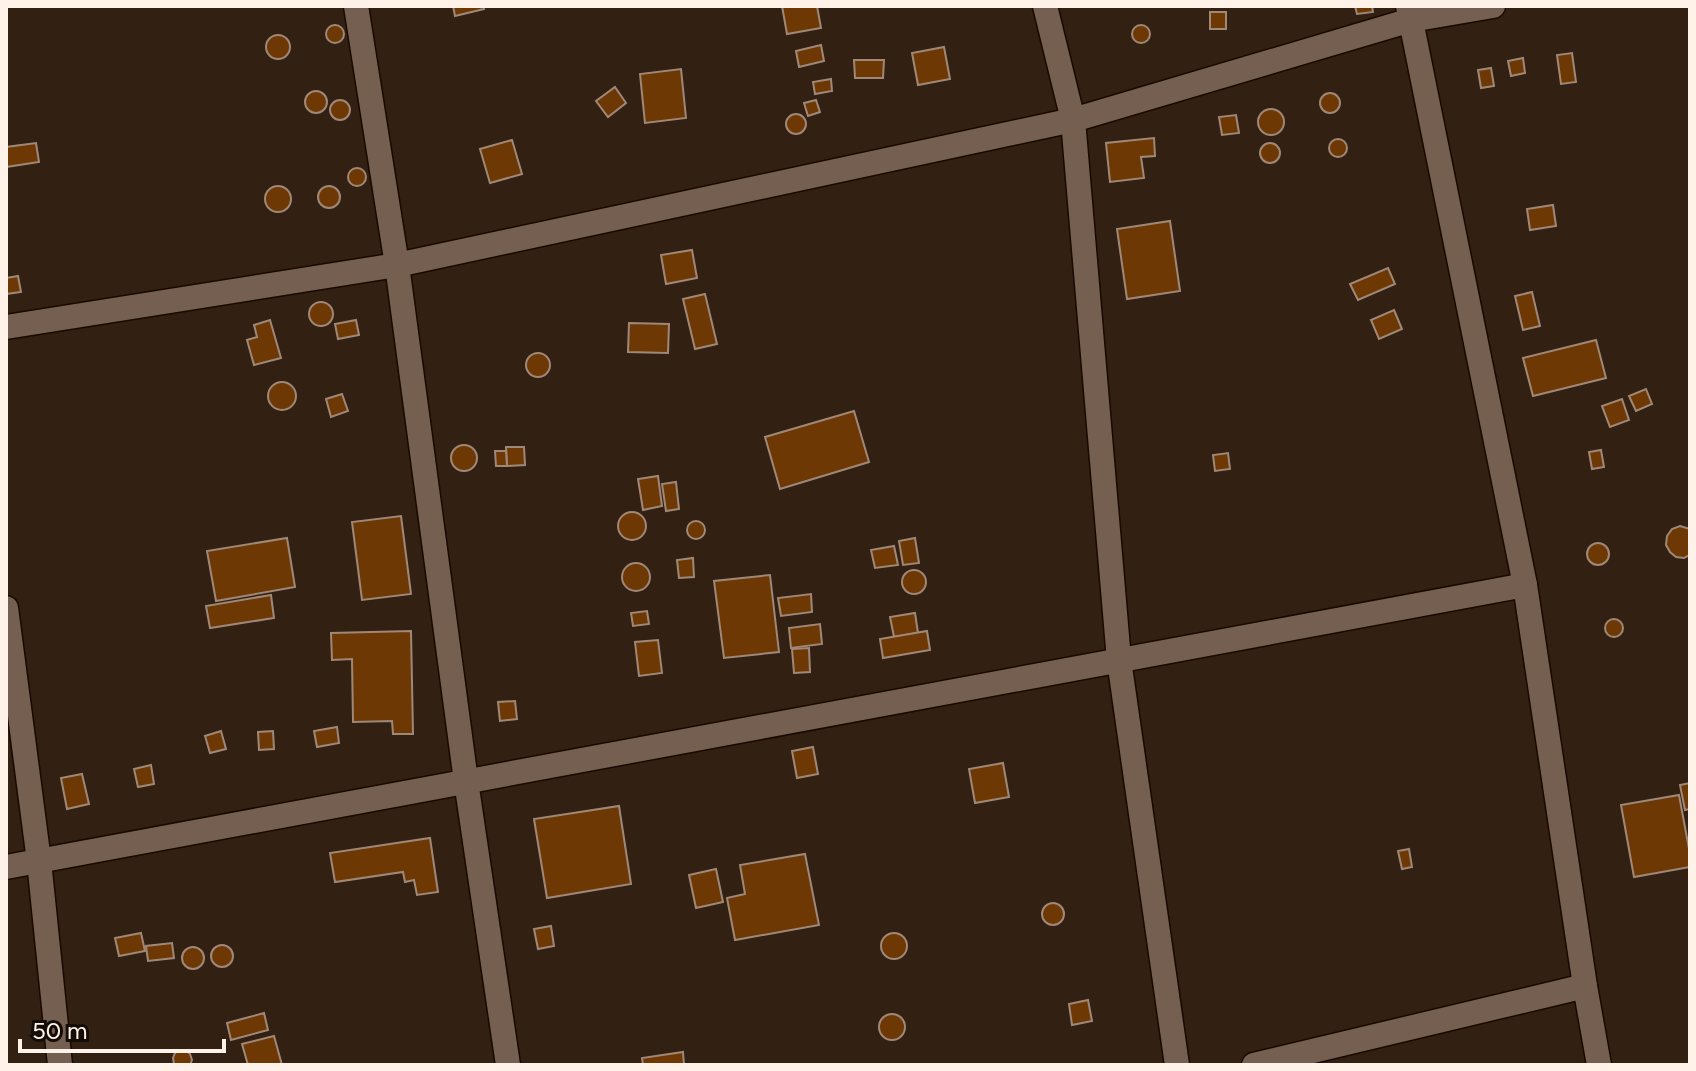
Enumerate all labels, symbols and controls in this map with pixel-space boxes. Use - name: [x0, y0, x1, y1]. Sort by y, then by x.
- scale bar: [20, 1003, 224, 1053]
- text: 50 m: [32, 1016, 88, 1045]

